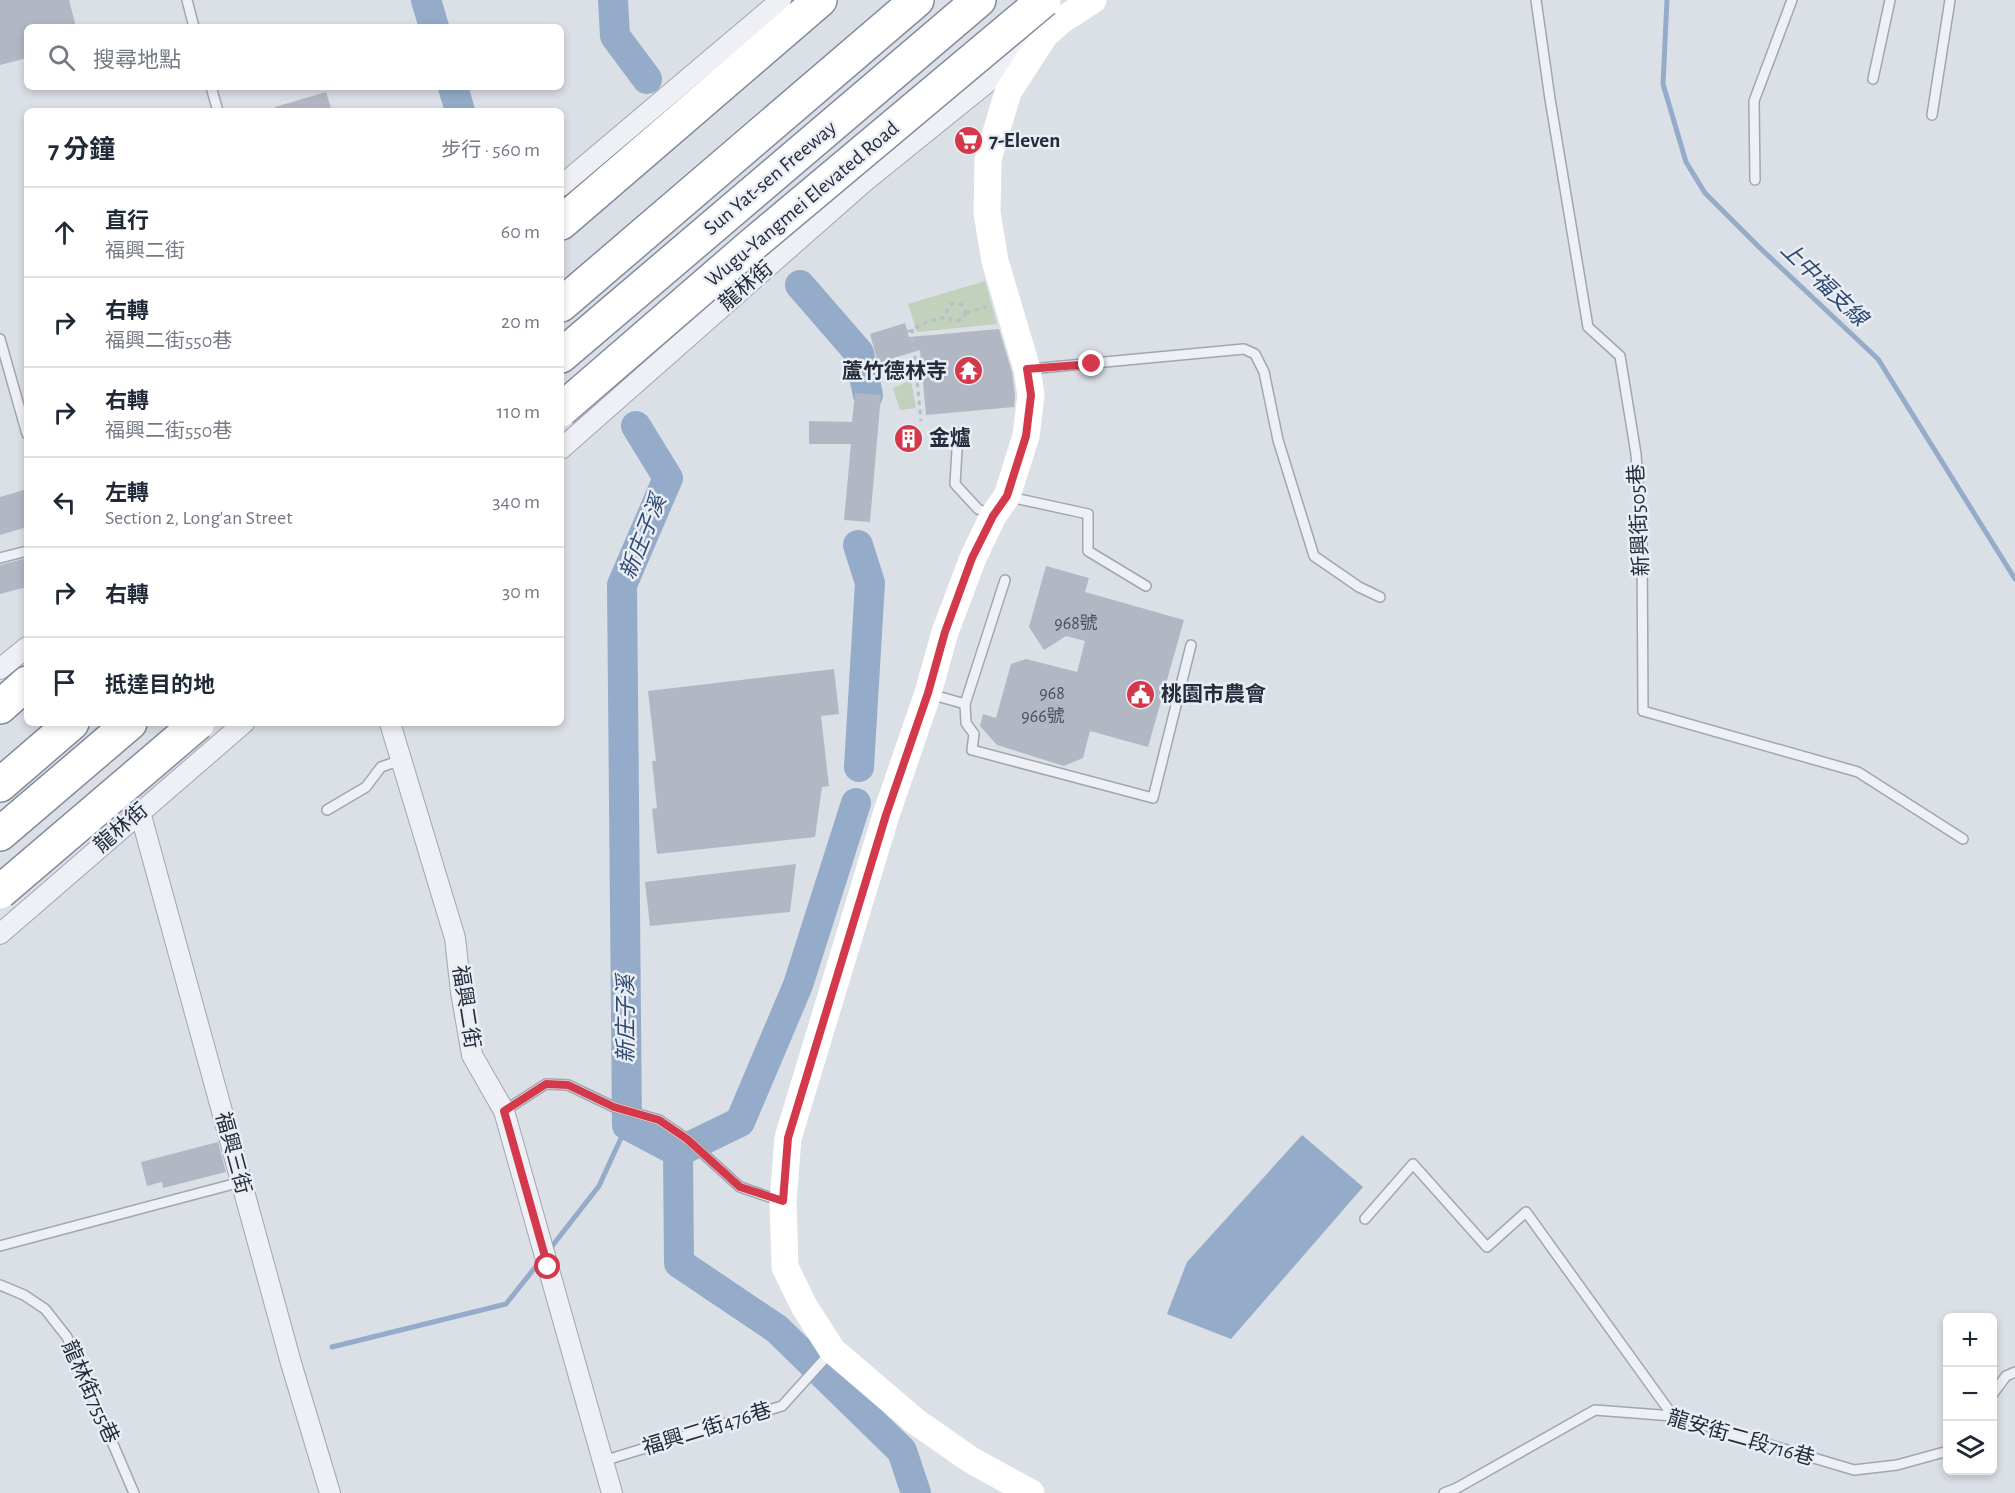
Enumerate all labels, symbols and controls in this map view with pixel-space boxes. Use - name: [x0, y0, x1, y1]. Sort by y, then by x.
- search box: [24, 24, 564, 90]
- icon: search: [45, 41, 78, 74]
- text: 搜尋地點: [93, 49, 181, 71]
- street label: Sun Yat-sen Freeway: [700, 117, 840, 239]
- street label: Wugu-Yangmei Elevated Road: [701, 117, 903, 291]
- supermarket icon: 7-Eleven: [952, 124, 984, 156]
- place label: 7-Eleven: [989, 130, 1060, 151]
- text: 7 分鐘: [48, 137, 115, 163]
- text: 步行 · 560 m: [441, 140, 540, 160]
- text: 直行: [105, 210, 149, 232]
- icon: ahead: [48, 216, 81, 249]
- text: 60 m: [501, 222, 540, 242]
- water label: 上中福支線: [1777, 237, 1874, 332]
- text: 福興二街: [105, 241, 185, 261]
- street label: 龍林街: [715, 257, 777, 315]
- text: 右轉: [105, 300, 149, 322]
- icon: right: [48, 306, 81, 339]
- text: 20 m: [501, 312, 540, 332]
- text: 福興二街550巷: [105, 331, 232, 351]
- route end: [1078, 350, 1104, 376]
- temple icon: 蘆竹德林寺: [952, 355, 984, 387]
- place label: 蘆竹德林寺: [842, 360, 947, 382]
- text: 右轉: [105, 390, 149, 412]
- icon: right: [48, 396, 81, 429]
- text: 110 m: [496, 402, 540, 422]
- text: 福興二街550巷: [105, 421, 232, 441]
- building icon: 金爐: [892, 422, 924, 454]
- place label: 金爐: [929, 426, 971, 449]
- street label: 新興街505巷: [1625, 463, 1652, 577]
- text: 左轉: [105, 482, 149, 504]
- icon: left: [48, 486, 81, 519]
- water label: 新庄子溪: [615, 489, 671, 582]
- text: 340 m: [492, 492, 540, 512]
- text: Section 2, Long'an Street: [105, 508, 293, 528]
- icon: right: [48, 576, 81, 609]
- text: 30 m: [502, 582, 540, 602]
- text: 右轉: [105, 584, 149, 606]
- house number: 968號: [1054, 613, 1098, 633]
- icon: arrive: [48, 666, 81, 699]
- text: 抵達目的地: [105, 674, 215, 696]
- public building icon: 桃園市農會: [1124, 678, 1156, 710]
- place label: 桃園市農會: [1161, 683, 1266, 705]
- house number: 968: [1039, 685, 1065, 703]
- house number: 966號: [1021, 706, 1065, 726]
- street label: 龍林街: [90, 799, 152, 857]
- street label: 福興二街: [449, 964, 484, 1050]
- water label: 新庄子溪: [614, 972, 637, 1063]
- street label: 福興三街: [212, 1109, 255, 1196]
- route start: [534, 1253, 560, 1279]
- map controls: [1943, 1313, 1997, 1475]
- button: +: [1943, 1313, 1997, 1367]
- street label: 龍林街755巷: [58, 1337, 123, 1447]
- button: −: [1943, 1367, 1997, 1421]
- street label: 福興二街476巷: [640, 1398, 774, 1459]
- street label: 龍安街二段716巷: [1665, 1406, 1817, 1469]
- button: layers: [1943, 1421, 1997, 1475]

